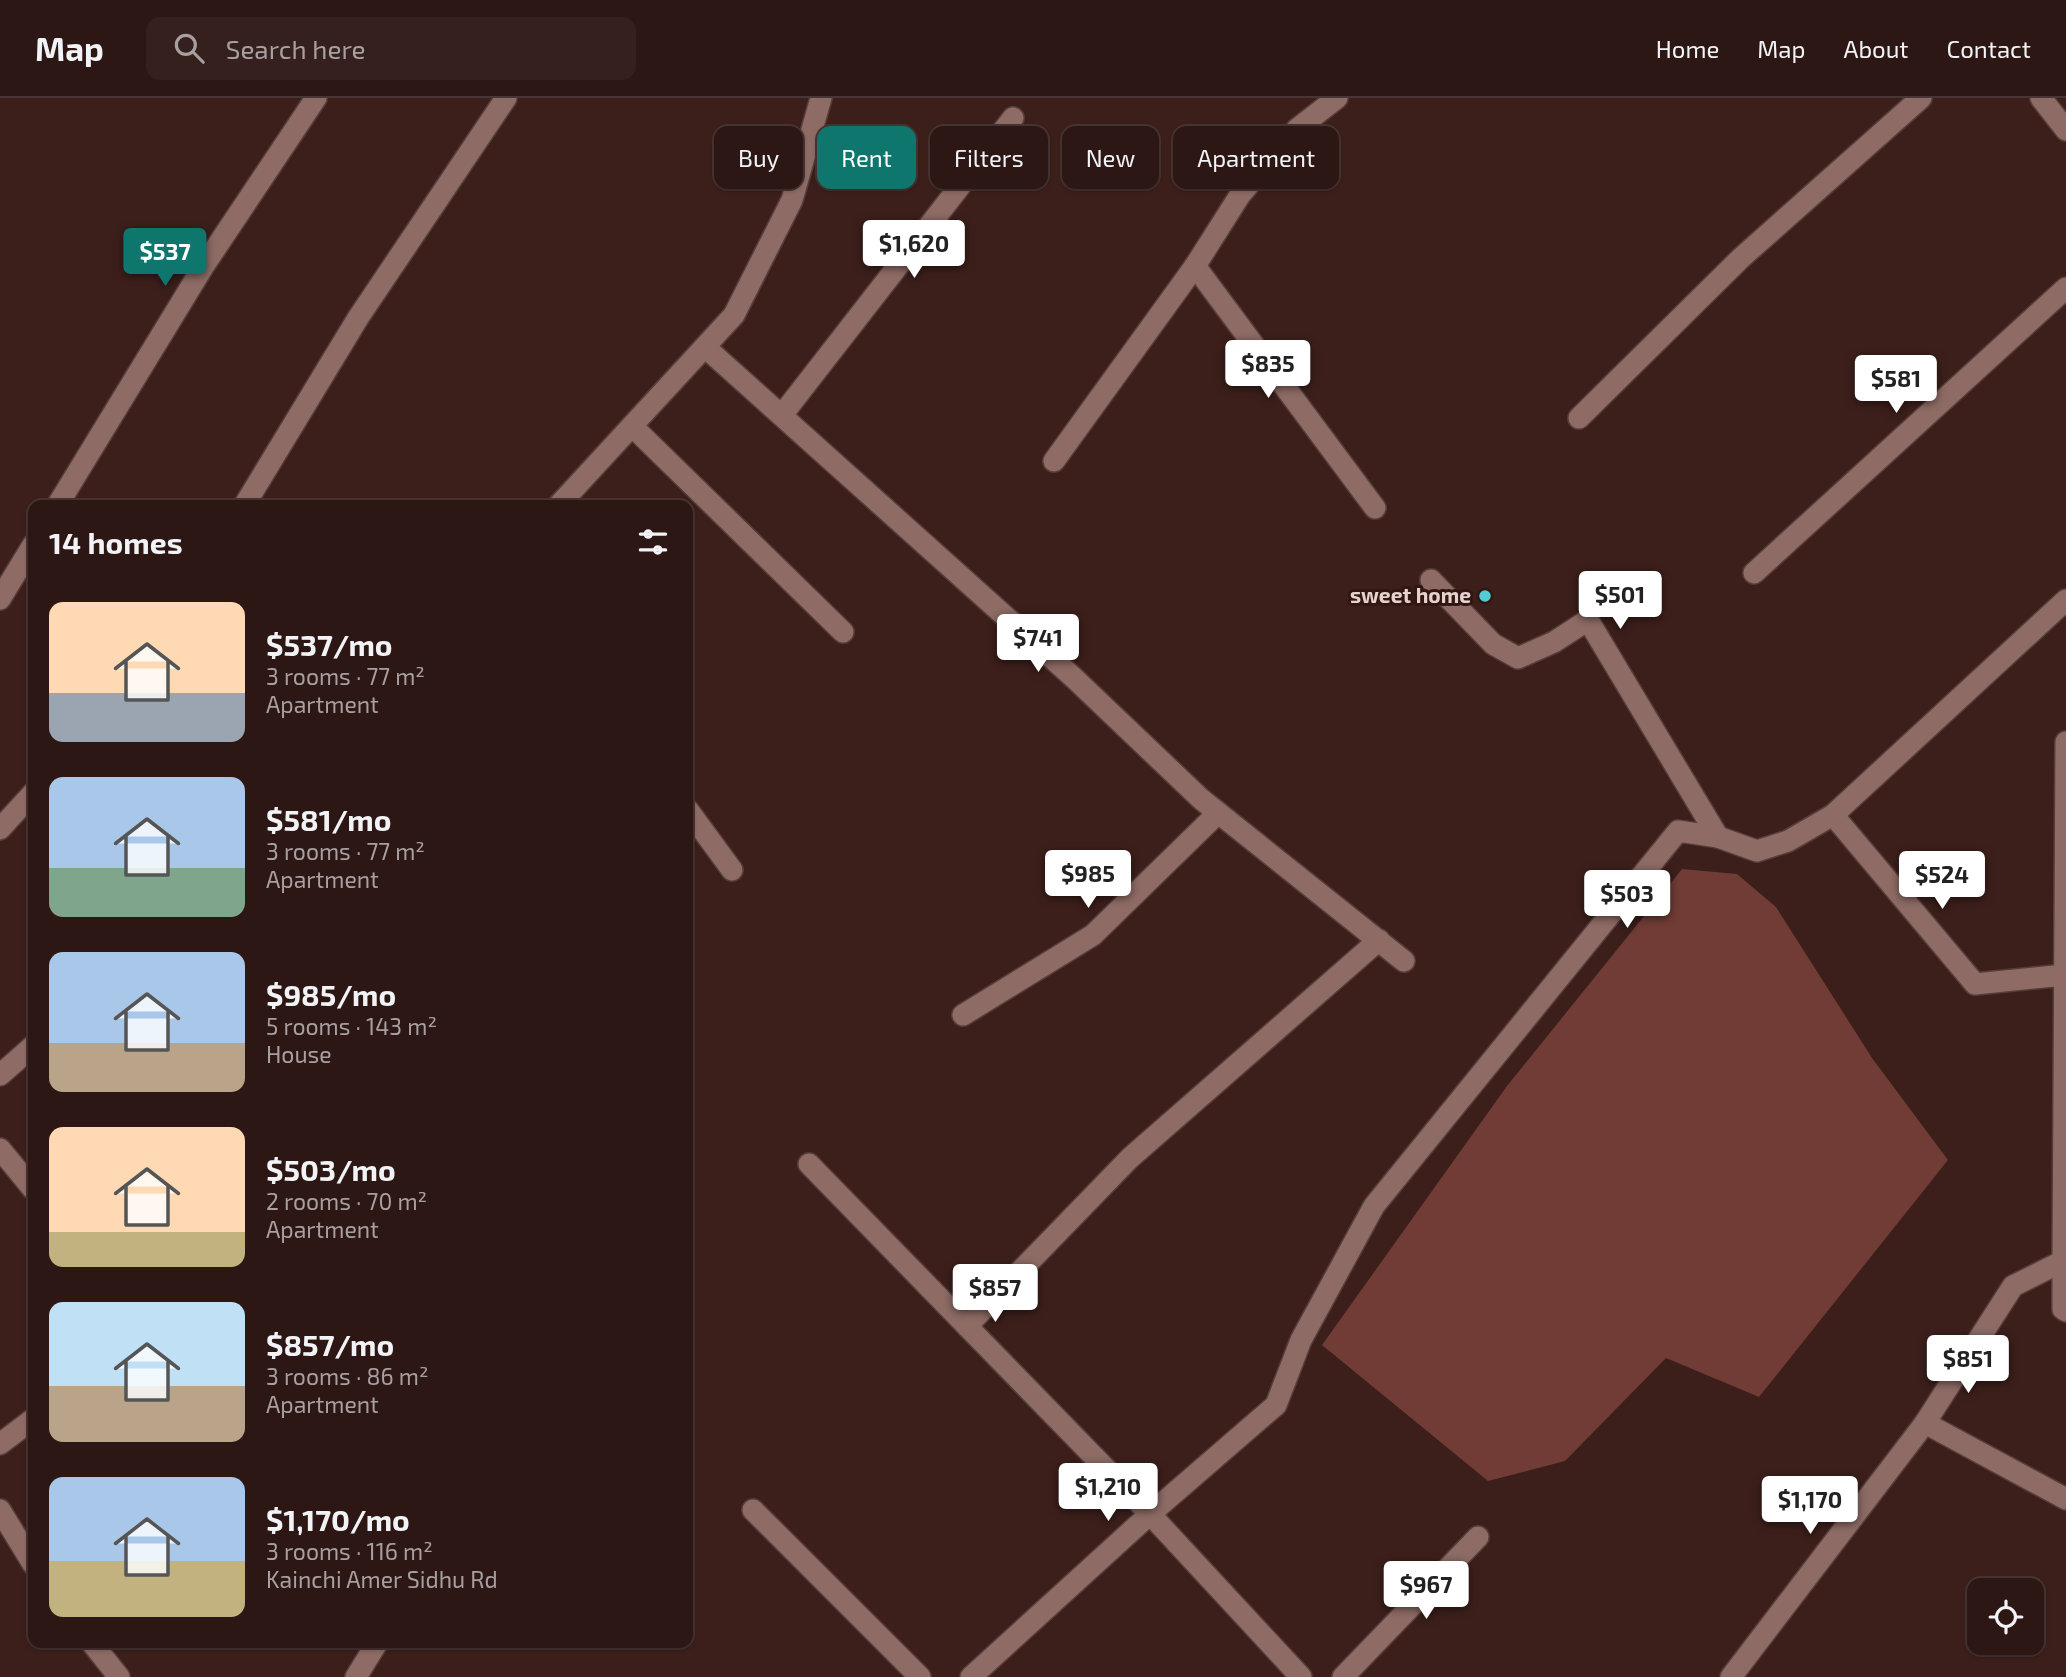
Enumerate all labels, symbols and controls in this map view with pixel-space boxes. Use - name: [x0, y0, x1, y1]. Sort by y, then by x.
- search box: [146, 17, 636, 80]
- text: Map: [35, 28, 104, 68]
- icon: search: [170, 29, 208, 67]
- text: Search here: [226, 33, 365, 64]
- text: Home: [1656, 34, 1719, 63]
- text: Map: [1757, 34, 1805, 63]
- text: About: [1843, 34, 1909, 63]
- text: Contact: [1947, 34, 2031, 63]
- chip: Buy: [714, 126, 803, 189]
- chip: Rent: [817, 126, 916, 189]
- chip: Filters: [930, 126, 1048, 189]
- chip: New: [1062, 126, 1159, 189]
- chip: Apartment: [1173, 126, 1339, 189]
- pin: $1,620: [857, 220, 971, 280]
- pin: $537: [124, 228, 206, 288]
- text: $1,620: [879, 229, 949, 257]
- text: $537: [139, 237, 191, 265]
- pin: $835: [1227, 341, 1309, 400]
- text: $835: [1241, 349, 1295, 377]
- pin: $581: [1855, 356, 1937, 415]
- text: $581: [1871, 364, 1921, 392]
- icon: filters: [634, 523, 672, 561]
- text: 14 homes: [49, 524, 183, 560]
- pin: $501: [1579, 572, 1661, 631]
- text: $501: [1595, 580, 1645, 608]
- place label: sweet home: [1350, 582, 1471, 607]
- marker: sweet home: [1477, 588, 1493, 604]
- pin: $741: [997, 614, 1079, 674]
- text: $741: [1013, 623, 1063, 651]
- text: $537/mo: [266, 626, 393, 662]
- icon: home: [105, 630, 189, 714]
- text: 3 rooms · 77 m²: [266, 662, 425, 690]
- text: Apartment: [266, 690, 379, 718]
- text: $581/mo: [266, 801, 391, 837]
- icon: home: [105, 805, 189, 889]
- text: 3 rooms · 77 m²: [266, 837, 425, 865]
- pin: $985: [1047, 850, 1129, 910]
- pin: $524: [1901, 852, 1983, 911]
- text: $985: [1061, 859, 1115, 887]
- text: $524: [1915, 860, 1969, 888]
- text: Apartment: [266, 865, 379, 893]
- pin: $503: [1586, 870, 1668, 930]
- text: $503: [1600, 879, 1654, 907]
- text: $985/mo: [266, 976, 396, 1012]
- icon: home: [105, 980, 189, 1064]
- text: 5 rooms · 143 m²: [266, 1012, 437, 1040]
- text: House: [266, 1040, 332, 1068]
- text: $503/mo: [266, 1151, 396, 1187]
- icon: home: [105, 1155, 189, 1239]
- text: 2 rooms · 70 m²: [266, 1187, 427, 1215]
- text: Apartment: [266, 1215, 379, 1243]
- pin: $857: [954, 1264, 1036, 1324]
- text: $857: [969, 1273, 1021, 1301]
- text: $857/mo: [266, 1326, 394, 1362]
- icon: home: [105, 1330, 189, 1414]
- pin: $851: [1927, 1336, 2009, 1395]
- text: $851: [1943, 1344, 1993, 1372]
- text: 3 rooms · 86 m²: [266, 1362, 428, 1390]
- text: Apartment: [266, 1390, 379, 1418]
- pin: $1,210: [1051, 1464, 1165, 1523]
- text: $1,210: [1075, 1472, 1141, 1500]
- pin: $1,170: [1753, 1476, 1867, 1536]
- text: $1,170: [1778, 1485, 1842, 1513]
- text: $1,170/mo: [266, 1501, 410, 1537]
- icon: home: [105, 1505, 189, 1589]
- text: 3 rooms · 116 m²: [266, 1537, 433, 1565]
- pin: $967: [1385, 1562, 1467, 1621]
- text: Kainchi Amer Sidhu Rd: [266, 1565, 498, 1593]
- text: $967: [1400, 1570, 1452, 1598]
- map controls: [1967, 1578, 2044, 1655]
- button: locate: [1967, 1578, 2044, 1655]

